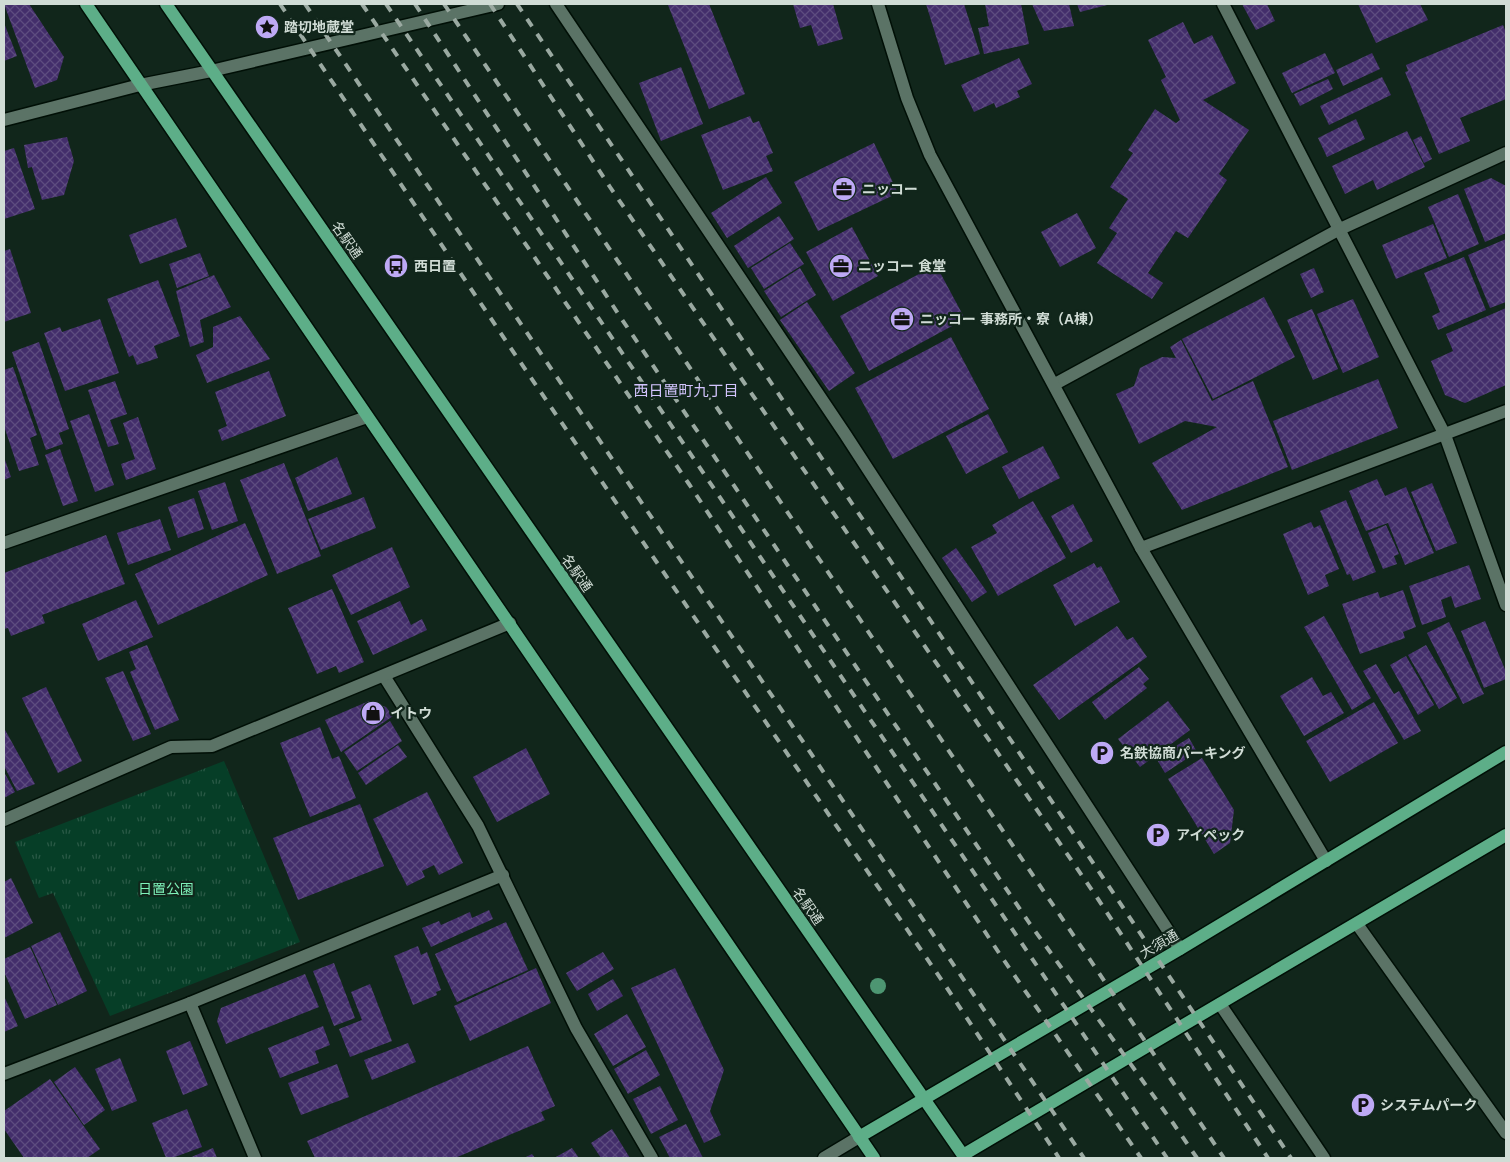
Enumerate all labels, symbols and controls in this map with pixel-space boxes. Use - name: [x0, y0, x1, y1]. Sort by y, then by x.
- place icon: 踏切地蔵堂: [254, 14, 280, 40]
- place label: 踏切地蔵堂: [284, 19, 354, 35]
- office icon: ニッコー: [831, 176, 857, 202]
- place label: ニッコー: [862, 181, 918, 197]
- street label: 名駅通: [328, 218, 366, 262]
- bus stop icon: 西日置: [383, 253, 409, 279]
- office icon: ニッコー 食堂: [828, 253, 854, 279]
- place label: 西日置: [414, 258, 456, 274]
- place label: ニッコー 食堂: [858, 258, 946, 274]
- office icon: ニッコー 事務所・寮（A棟）: [889, 306, 915, 332]
- place label: ニッコー 事務所・寮（A棟）: [920, 311, 1102, 327]
- district label: 西日置町九丁目: [633, 382, 739, 399]
- street label: 名駅通: [558, 551, 596, 595]
- shop icon: イトウ: [360, 700, 386, 726]
- place label: イトウ: [390, 705, 432, 721]
- parking icon: 名鉄協商パーキング: [1089, 740, 1115, 766]
- place label: 名鉄協商パーキング: [1120, 745, 1246, 761]
- parking icon: アイペック: [1145, 822, 1171, 848]
- place label: アイペック: [1176, 827, 1245, 843]
- park label: 日置公園: [138, 881, 194, 897]
- street label: 名駅通: [789, 884, 827, 928]
- street label: 大須通: [1137, 927, 1181, 961]
- parking icon: システムパーク: [1350, 1092, 1376, 1118]
- place label: システムパーク: [1380, 1097, 1478, 1113]

